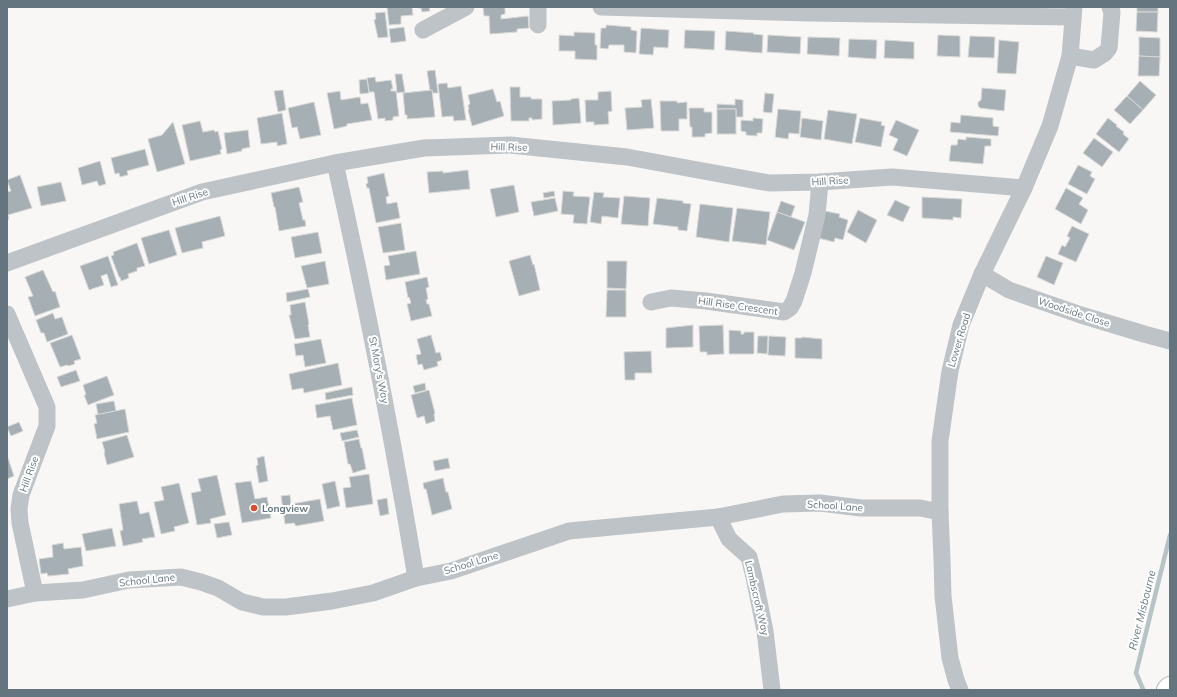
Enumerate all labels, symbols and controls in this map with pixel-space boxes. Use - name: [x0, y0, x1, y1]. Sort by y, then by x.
- street label: Hill Rise: [490, 140, 528, 154]
- street label: Hill Rise: [811, 174, 849, 188]
- street label: Hill Rise: [170, 185, 210, 209]
- street label: Hill Rise Crescent: [697, 294, 779, 318]
- street label: Woodside Close: [1036, 294, 1112, 330]
- street label: Lower Road: [945, 311, 973, 369]
- street label: St Mary's Way: [366, 336, 392, 405]
- street label: Hill Rise: [17, 454, 41, 494]
- street label: School Lane: [807, 498, 863, 514]
- place label: Longview: [262, 502, 308, 515]
- marker: Longview: [249, 503, 259, 513]
- street label: School Lane: [442, 549, 500, 577]
- street label: Lambscroft Way: [742, 559, 772, 637]
- water label: River Misbourne: [1125, 569, 1159, 651]
- street label: School Lane: [118, 571, 176, 589]

